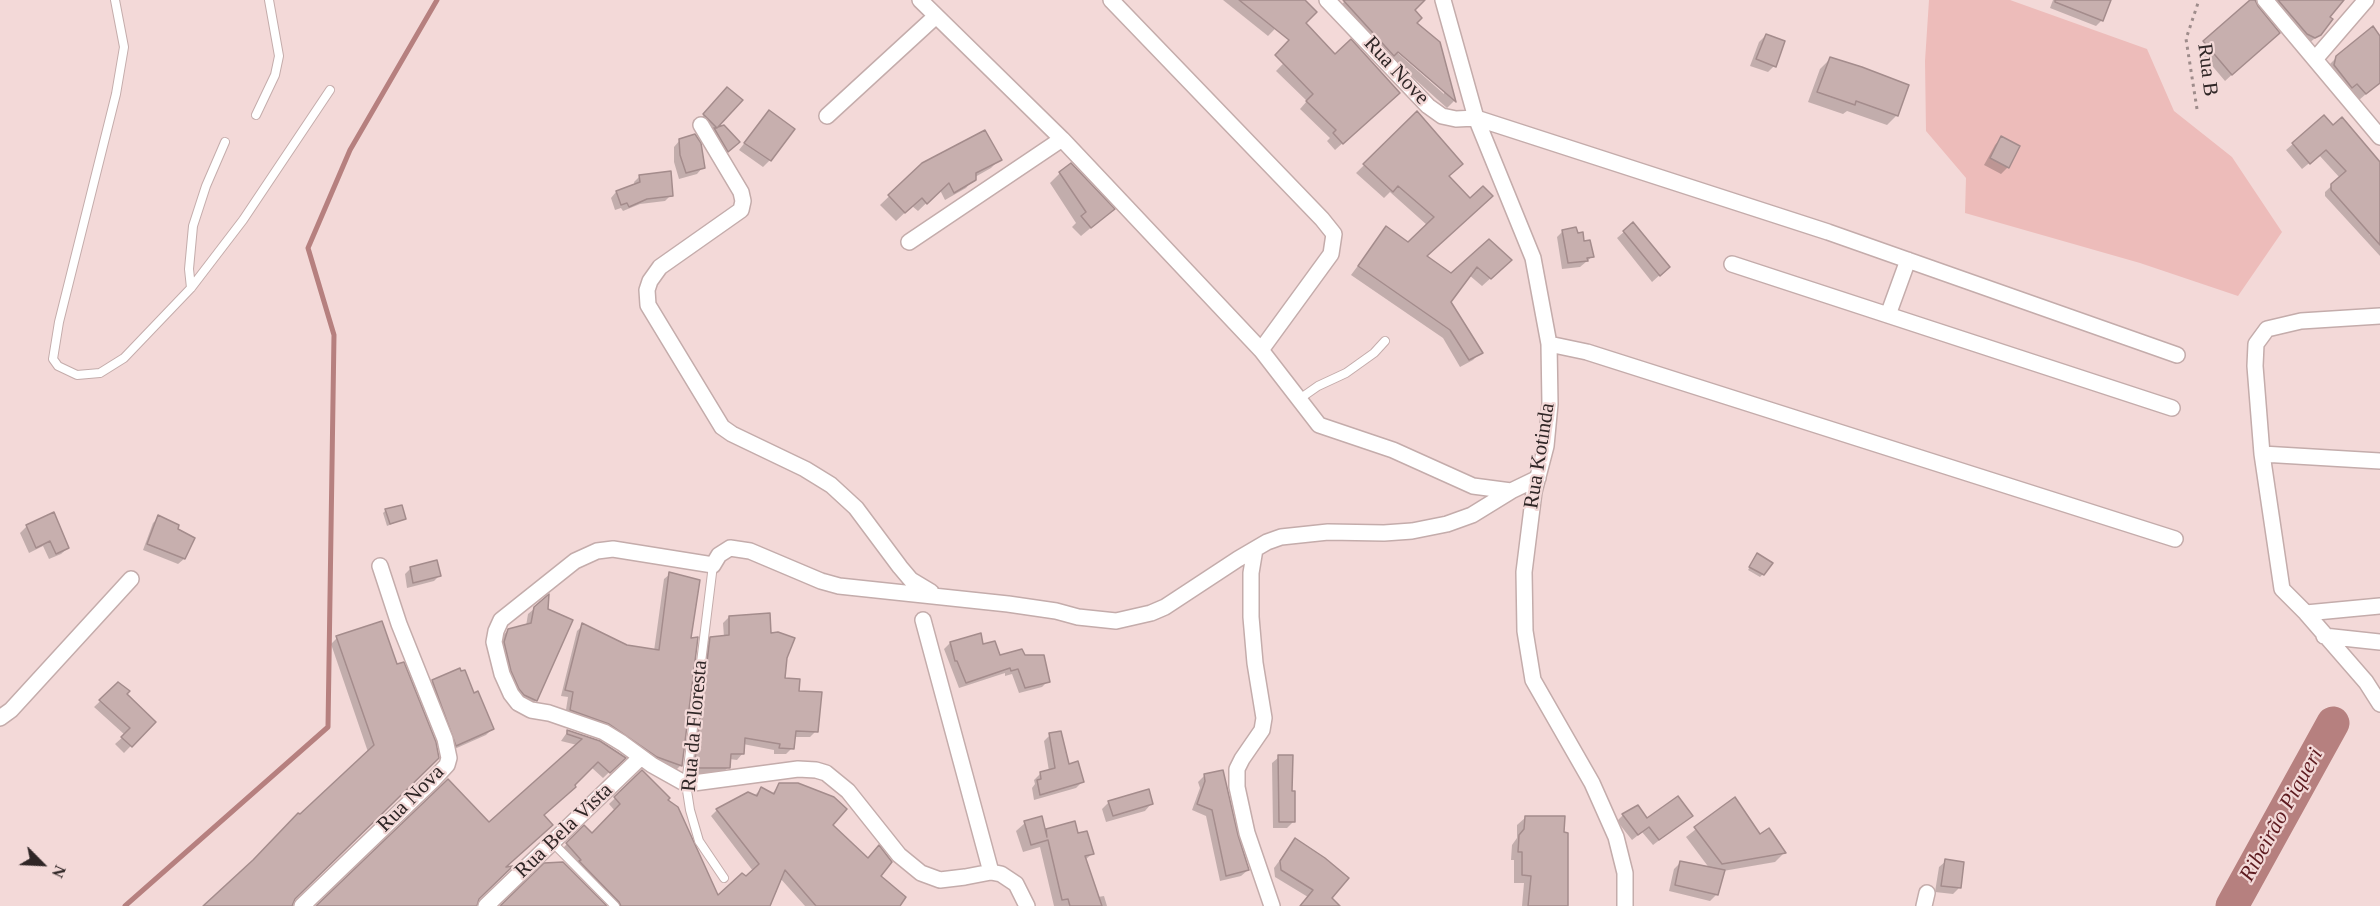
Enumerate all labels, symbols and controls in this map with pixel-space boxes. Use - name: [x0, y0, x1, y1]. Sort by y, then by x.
- street label: Rua Nove: [1358, 31, 1434, 111]
- street label: Rua B: [2191, 42, 2223, 98]
- street label: Rua Kotinda: [1519, 401, 1561, 511]
- street label: Rua da Floresta: [677, 659, 713, 793]
- water label: Ribeirão Piqueri: [2234, 744, 2330, 886]
- street label: Rua Nova: [372, 760, 450, 838]
- street label: Rua Bela Vista: [510, 778, 618, 884]
- north arrow: [12, 834, 72, 894]
- text: N: [49, 863, 69, 880]

